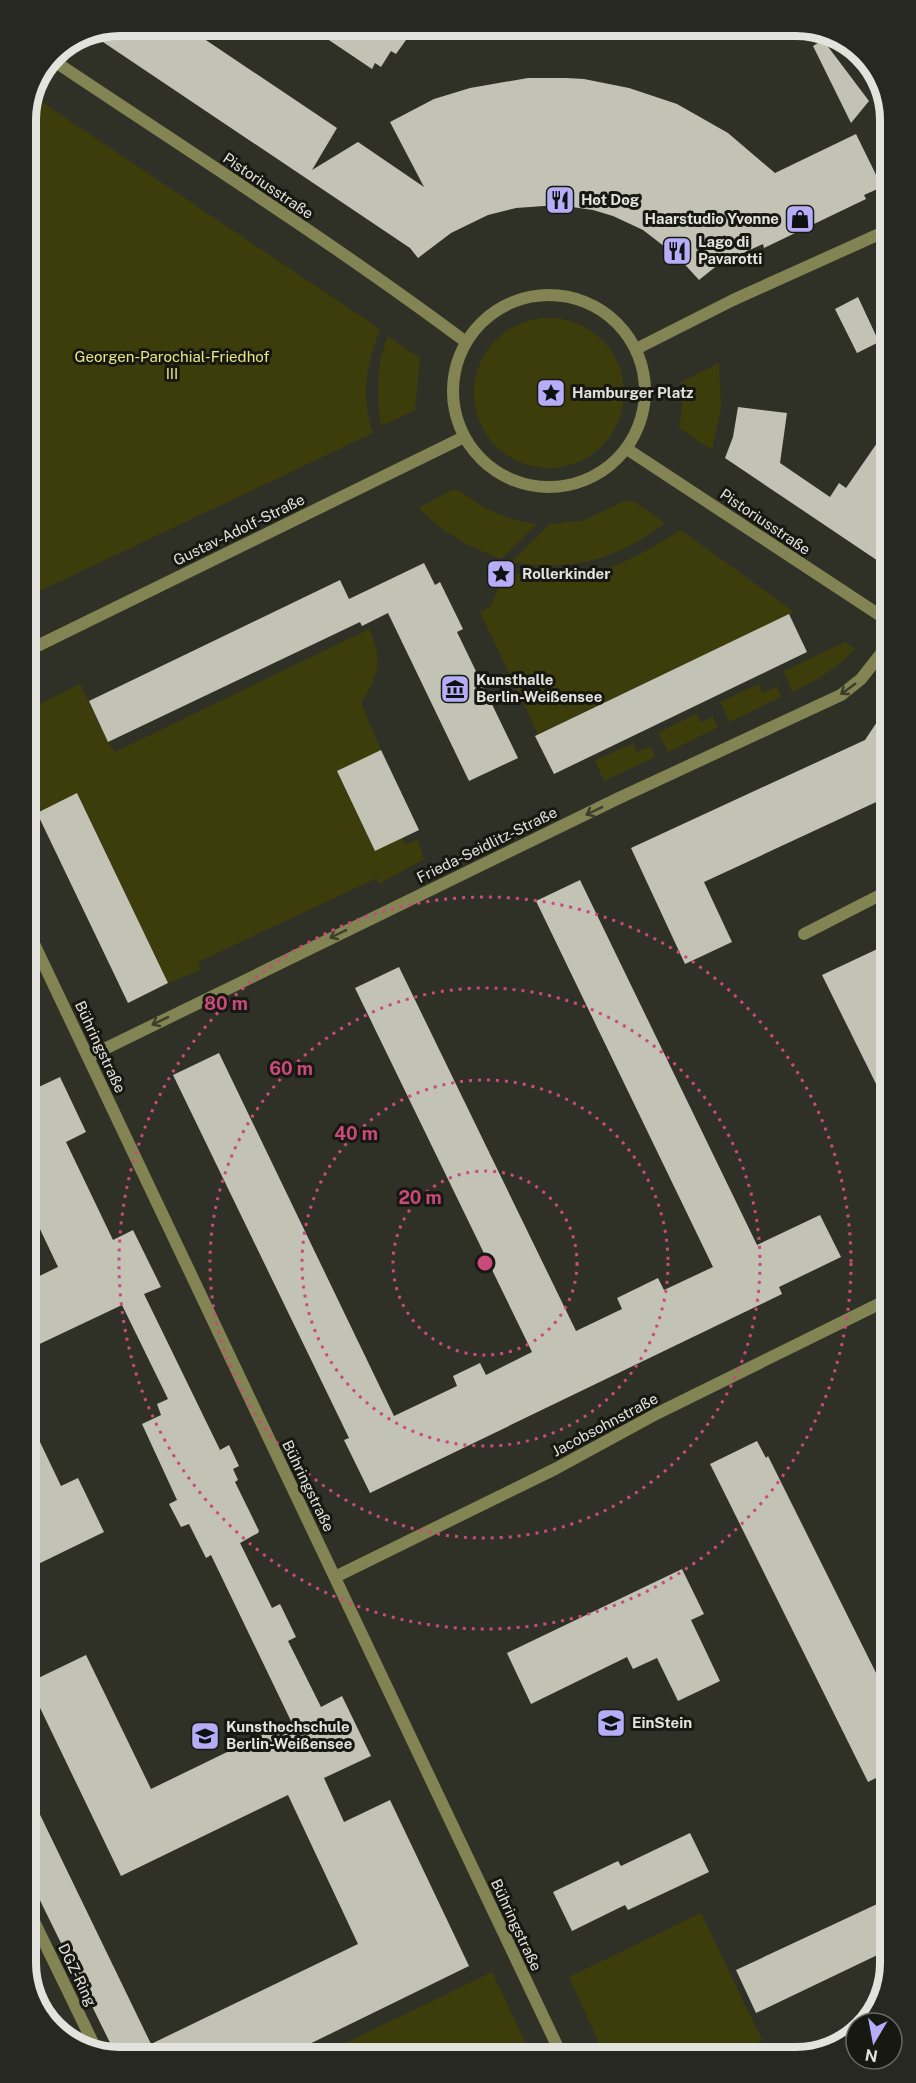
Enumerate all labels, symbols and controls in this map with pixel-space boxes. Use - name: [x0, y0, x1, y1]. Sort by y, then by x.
- street label: Pistoriusstraße: [220, 149, 317, 222]
- restaurant icon: Hot Dog: [544, 184, 576, 216]
- place label: Hot Dog: [581, 191, 640, 208]
- shop icon: Haarstudio Yvonne: [784, 203, 816, 235]
- place label: Haarstudio Yvonne: [644, 210, 779, 227]
- place label: Lago di Pavarotti: [698, 233, 762, 267]
- restaurant icon: Lago di Pavarotti: [661, 235, 693, 267]
- park label: Georgen-Parochial-Friedhof III: [75, 348, 269, 382]
- place icon: Hamburger Platz: [535, 377, 567, 409]
- place label: Hamburger Platz: [572, 384, 694, 401]
- street label: Pistoriusstraße: [717, 485, 814, 558]
- street label: Gustav-Adolf-Straße: [170, 490, 307, 569]
- place icon: Rollerkinder: [485, 558, 517, 590]
- place label: Rollerkinder: [522, 565, 610, 582]
- place label: Kunsthalle Berlin-Weißensee: [476, 671, 602, 705]
- museum icon: Kunsthalle Berlin-Weißensee: [439, 673, 471, 705]
- one-way arrow: [840, 683, 856, 695]
- street label: Frieda-Seidlitz-Straße: [414, 803, 560, 886]
- one-way arrow: [585, 805, 603, 817]
- one-way arrow: [330, 928, 348, 940]
- text: 80 m: [204, 993, 248, 1014]
- street label: Bühringstraße: [72, 998, 129, 1095]
- one-way arrow: [151, 1016, 169, 1028]
- text: 60 m: [269, 1058, 313, 1079]
- text: 40 m: [334, 1123, 378, 1144]
- text: 20 m: [398, 1187, 442, 1208]
- centre of rings: [475, 1253, 495, 1273]
- street label: Jacobsohnstraße: [549, 1389, 661, 1460]
- street label: Bühringstraße: [279, 1437, 338, 1534]
- school or university icon: EinStein: [595, 1707, 627, 1739]
- place label: EinStein: [632, 1714, 692, 1731]
- place label: Kunsthochschule Berlin-Weißensee: [226, 1718, 352, 1752]
- school or university icon: Kunsthochschule Berlin-Weißensee: [189, 1720, 221, 1752]
- street label: Bühringstraße: [488, 1876, 545, 1973]
- street label: DGZ-Ring: [55, 1941, 100, 2009]
- north arrow: [844, 2011, 904, 2071]
- text: N: [864, 2045, 879, 2066]

